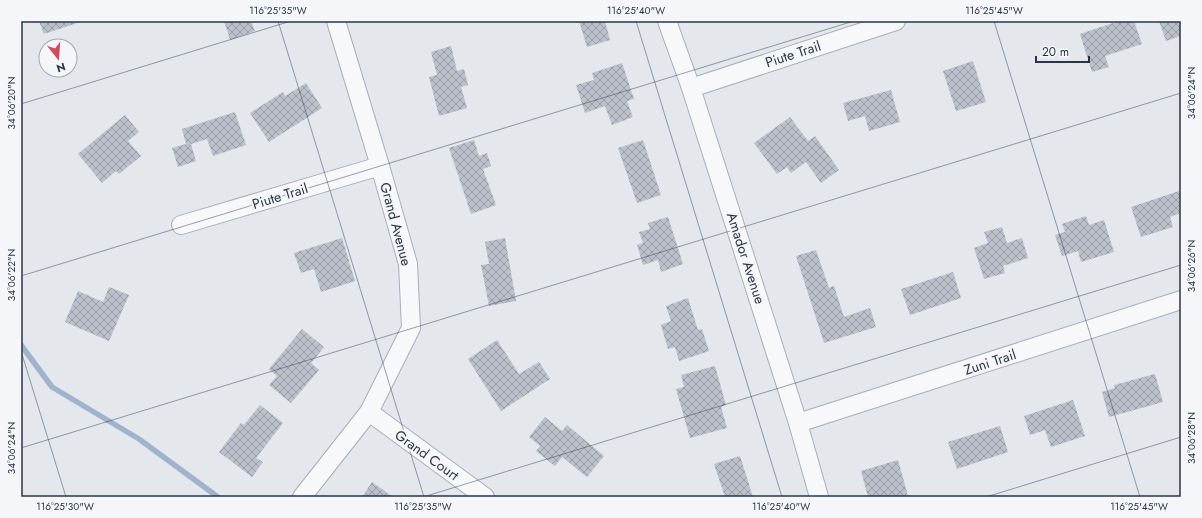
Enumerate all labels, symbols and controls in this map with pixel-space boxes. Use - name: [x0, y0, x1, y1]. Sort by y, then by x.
- text: 116°25'35"W: [249, 3, 307, 18]
- text: 116°25'40"W: [607, 3, 665, 18]
- text: 116°25'45"W: [965, 3, 1023, 18]
- street label: Piute Trail: [763, 36, 823, 72]
- north arrow: [38, 38, 78, 78]
- scale bar: [1036, 38, 1089, 64]
- text: 20 m: [1042, 43, 1069, 61]
- text: N: [54, 59, 67, 76]
- text: 34°06'24"N: [1184, 67, 1199, 119]
- text: 34°06'20"N: [4, 77, 19, 129]
- street label: Piute Trail: [250, 178, 310, 214]
- street label: Grand Avenue: [375, 180, 417, 268]
- street label: Amador Avenue: [722, 210, 770, 306]
- text: 34°06'26"N: [1184, 240, 1199, 292]
- text: 34°06'22"N: [4, 249, 19, 301]
- street label: Zuni Trail: [961, 344, 1019, 380]
- text: 34°06'28"N: [1184, 412, 1199, 464]
- text: 34°06'24"N: [4, 422, 19, 474]
- street label: Grand Court: [391, 425, 464, 485]
- text: 116°25'30"W: [36, 499, 94, 514]
- text: 116°25'35"W: [394, 499, 452, 514]
- text: 116°25'40"W: [752, 499, 810, 514]
- text: 116°25'45"W: [1110, 499, 1168, 514]

